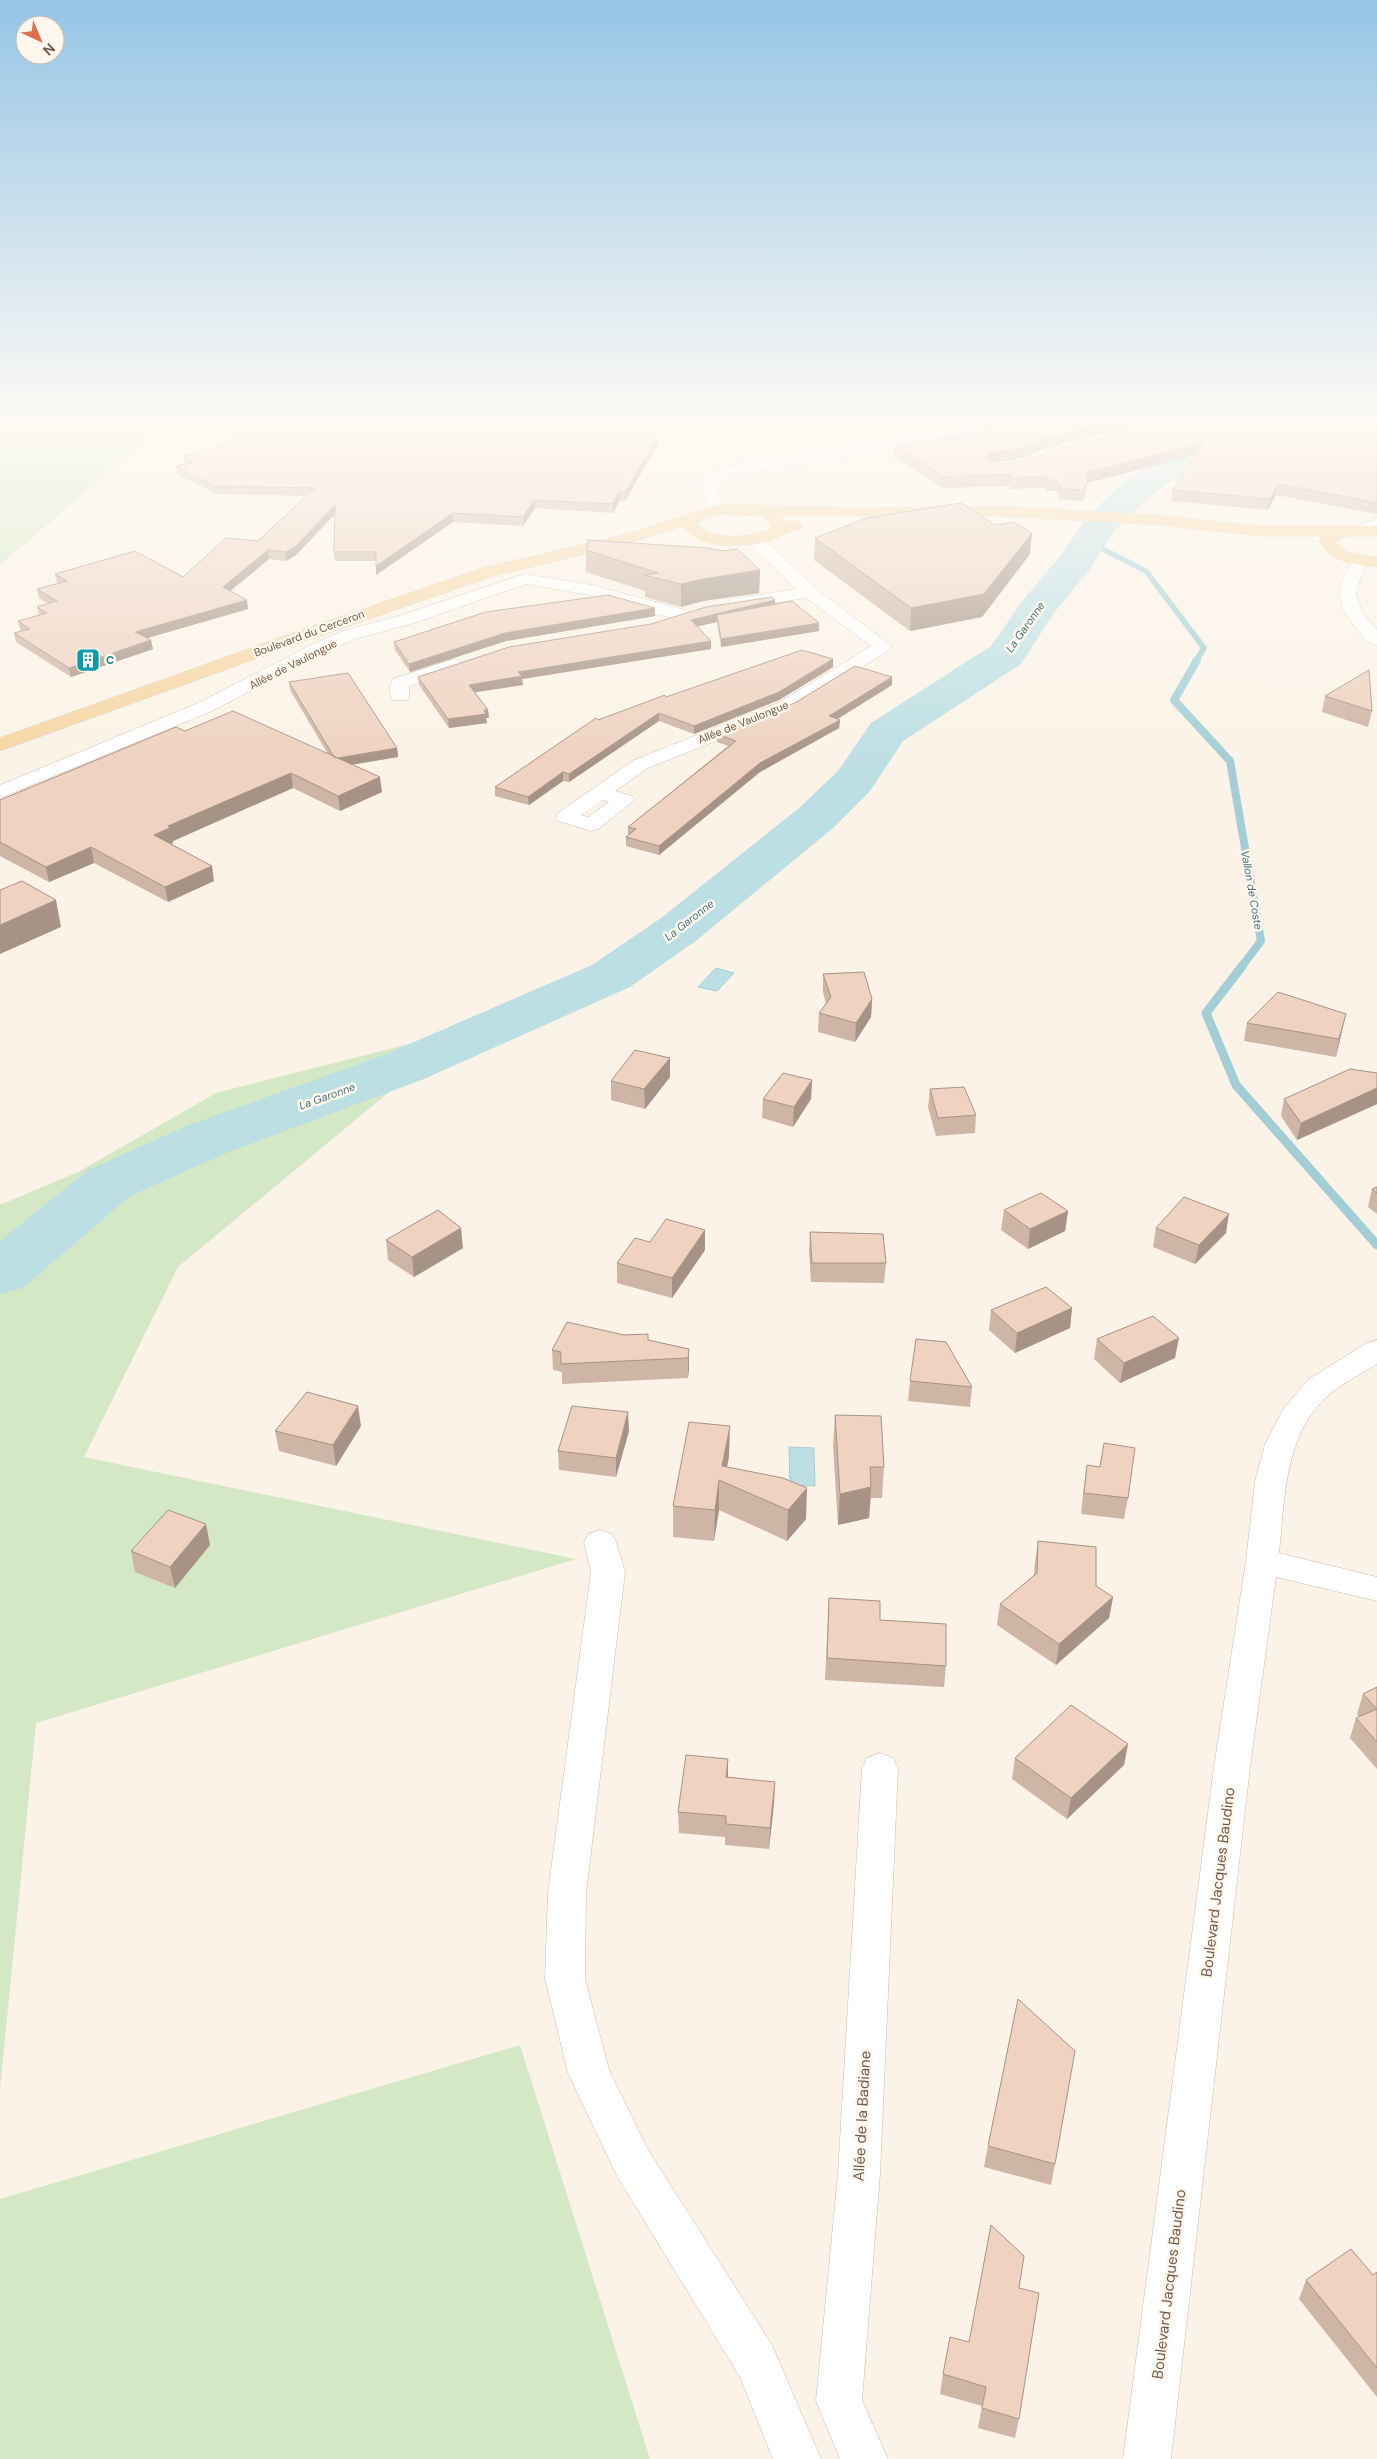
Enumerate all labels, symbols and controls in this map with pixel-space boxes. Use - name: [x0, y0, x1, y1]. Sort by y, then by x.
- north arrow: [15, 15, 65, 65]
- text: N: [39, 39, 59, 59]
- water label: La Garonne: [1002, 599, 1048, 655]
- street label: Boulevard du Cerceron: [252, 606, 366, 660]
- street label: Allée de Vaulongue: [247, 636, 339, 692]
- building icon: C: [75, 647, 101, 673]
- place label: C: [106, 653, 114, 667]
- street label: Allée de Vaulongue: [696, 697, 790, 747]
- water label: Vallon de Coste: [1238, 849, 1266, 931]
- water label: La Garonne: [662, 896, 716, 944]
- water label: La Garonne: [297, 1079, 357, 1113]
- street label: Boulevard Jacques Baudino: [1196, 1786, 1240, 1978]
- street label: Allée de la Badiane: [849, 2050, 875, 2182]
- street label: Boulevard Jacques Baudino: [1147, 2188, 1191, 2380]

